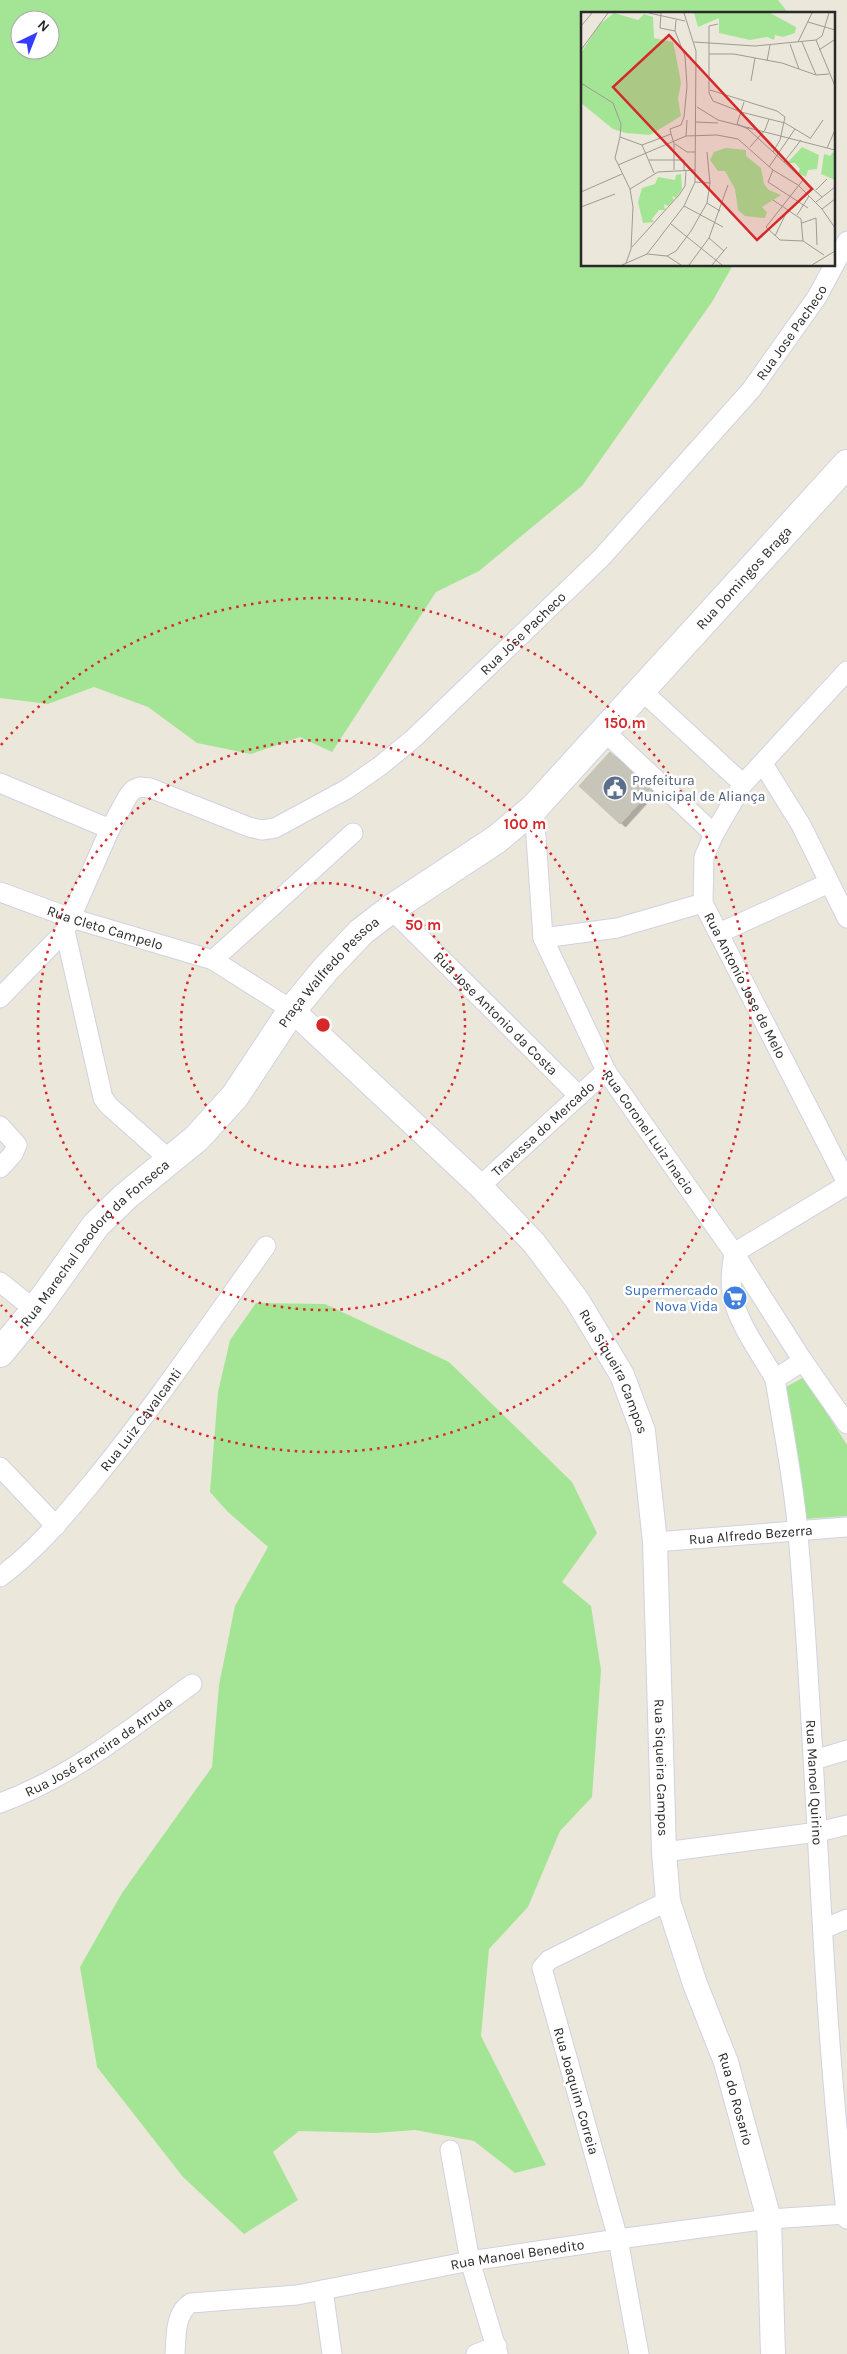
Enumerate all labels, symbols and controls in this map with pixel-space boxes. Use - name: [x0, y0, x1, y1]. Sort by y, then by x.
- north arrow: [10, 10, 60, 60]
- inset map: [581, 12, 834, 266]
- text: N: [34, 16, 53, 36]
- street label: Rua Jose Pacheco: [752, 282, 830, 384]
- street label: Rua Domingos Braga: [692, 522, 795, 633]
- street label: Rua Jose Pacheco: [476, 588, 569, 678]
- text: 150 m: [604, 714, 646, 732]
- place label: Prefeitura Municipal de Aliança: [632, 772, 766, 805]
- public building icon: Prefeitura Municipal de Aliança: [602, 775, 628, 801]
- text: 100 m: [504, 815, 546, 833]
- street label: Rua Cleto Campelo: [45, 901, 165, 953]
- street label: Rua Antonio Jose de Melo: [701, 909, 790, 1061]
- street label: Praça Walfredo Pessoa: [274, 913, 382, 1031]
- text: 50 m: [405, 916, 441, 934]
- street label: Rua Jose Antonio da Costa: [430, 948, 562, 1079]
- centre of rings: [314, 1016, 332, 1034]
- street label: Rua Coronel Luiz Inacio: [599, 1066, 698, 1198]
- street label: Travessa do Mercado: [488, 1078, 598, 1180]
- street label: Rua Marechal Deodoro da Fonseca: [17, 1156, 173, 1330]
- place label: Supermercado Nova Vida: [624, 1282, 718, 1315]
- supermarket icon: Supermercado Nova Vida: [722, 1285, 748, 1311]
- street label: Rua Siqueira Campos: [576, 1306, 652, 1436]
- street label: Rua Luiz Cavalcanti: [96, 1364, 185, 1475]
- street label: Rua Alfredo Bezerra: [688, 1521, 813, 1548]
- street label: Rua José Ferreira de Arruda: [22, 1693, 176, 1800]
- street label: Rua Siqueira Campos: [651, 1699, 672, 1837]
- street label: Rua Manoel Quirino: [803, 1719, 826, 1845]
- street label: Rua Joaquim Correia: [550, 2025, 602, 2157]
- street label: Rua do Rosario: [715, 2050, 757, 2147]
- street label: Rua Manoel Benedito: [449, 2236, 585, 2273]

